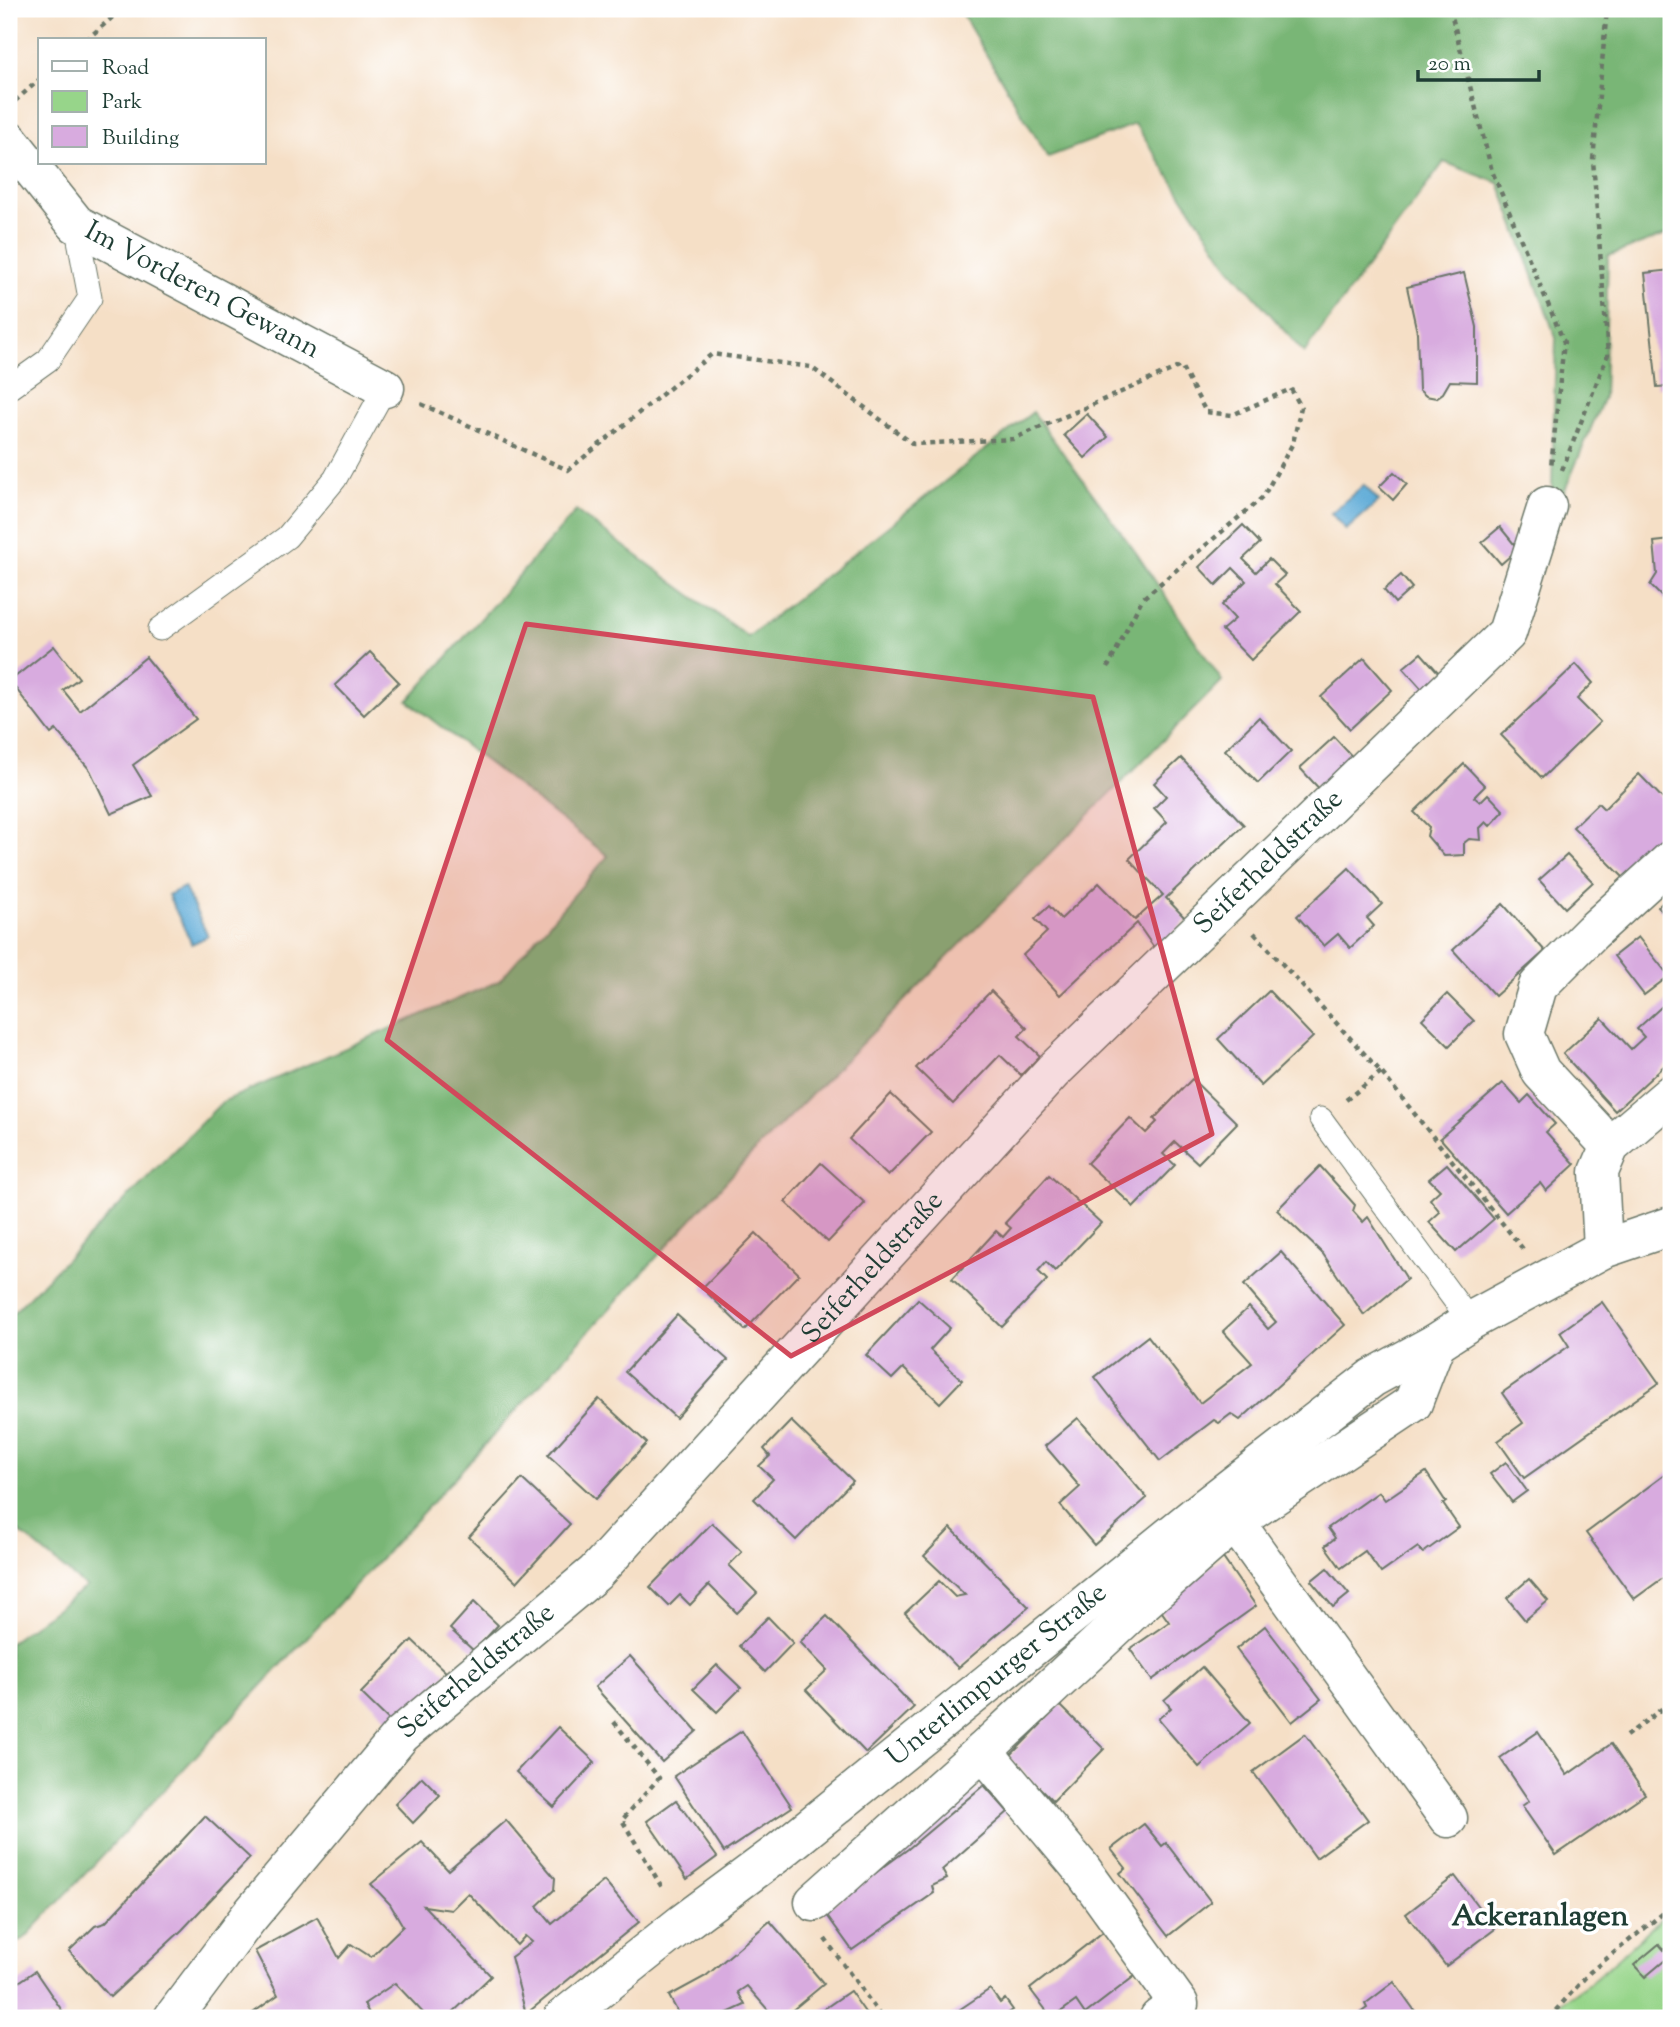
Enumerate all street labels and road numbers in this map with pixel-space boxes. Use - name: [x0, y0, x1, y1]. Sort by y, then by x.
- street label: Im Vorderen Gewann: [77, 212, 327, 370]
- street label: Seiferheldstraße: [1185, 781, 1353, 945]
- street label: Seiferheldstraße: [793, 1183, 954, 1353]
- street label: Unterlimpurger Straße: [878, 1574, 1116, 1777]
- street label: Seiferheldstraße: [389, 1594, 564, 1750]

